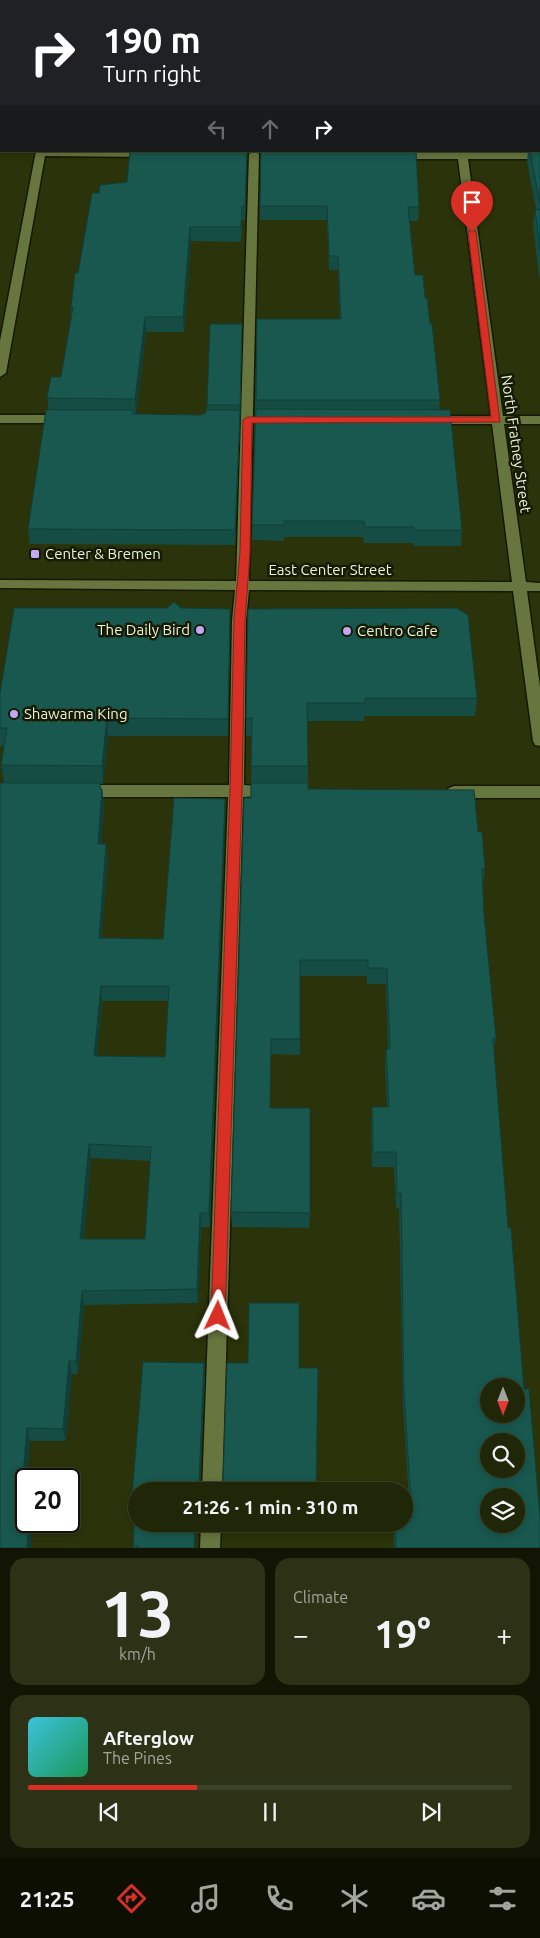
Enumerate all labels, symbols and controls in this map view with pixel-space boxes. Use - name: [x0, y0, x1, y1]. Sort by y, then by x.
- icon: right: [20, 20, 85, 85]
- text: 190 m: [103, 20, 201, 60]
- text: Turn right: [103, 61, 201, 86]
- icon: left: [203, 115, 231, 143]
- icon: ahead: [256, 115, 284, 143]
- icon: right: [309, 115, 337, 143]
- pin: [451, 181, 493, 232]
- icon: arrive: [458, 188, 486, 216]
- street label: North Fratney Street: [498, 374, 535, 514]
- place label: Center & Bremen: [45, 545, 161, 562]
- marker: Center & Bremen: [29, 548, 41, 560]
- street label: East Center Street: [268, 561, 392, 578]
- place label: The Daily Bird: [97, 621, 190, 638]
- place label: Centro Cafe: [357, 622, 438, 639]
- marker: The Daily Bird: [194, 624, 206, 636]
- marker: Centro Cafe: [341, 625, 353, 637]
- place label: Shawarma King: [24, 705, 128, 722]
- marker: Shawarma King: [8, 708, 20, 720]
- position arrow: [191, 1289, 243, 1341]
- north arrow: [480, 1378, 525, 1422]
- map controls: [480, 1378, 525, 1533]
- button: search: [480, 1433, 525, 1478]
- speed limit sign: 20: [15, 1468, 80, 1533]
- button: layers: [480, 1488, 525, 1533]
- text: 21:26 · 1 min · 310 m: [183, 1496, 358, 1518]
- text: 13: [101, 1576, 174, 1649]
- text: Climate: [293, 1588, 348, 1606]
- text: 19°: [374, 1613, 431, 1655]
- text: −: [293, 1619, 309, 1650]
- text: +: [496, 1619, 512, 1650]
- text: km/h: [119, 1645, 156, 1663]
- text: Afterglow: [103, 1727, 194, 1749]
- text: The Pines: [103, 1749, 172, 1767]
- icon: previous: [95, 1798, 123, 1826]
- icon: pause: [256, 1798, 284, 1826]
- icon: next: [417, 1798, 445, 1826]
- icon: directions: [114, 1881, 149, 1916]
- icon: music: [188, 1881, 223, 1916]
- icon: phone: [262, 1881, 297, 1916]
- icon: climate: [337, 1881, 372, 1916]
- icon: car: [411, 1881, 446, 1916]
- icon: filters: [485, 1881, 520, 1916]
- text: 21:25: [20, 1886, 75, 1911]

